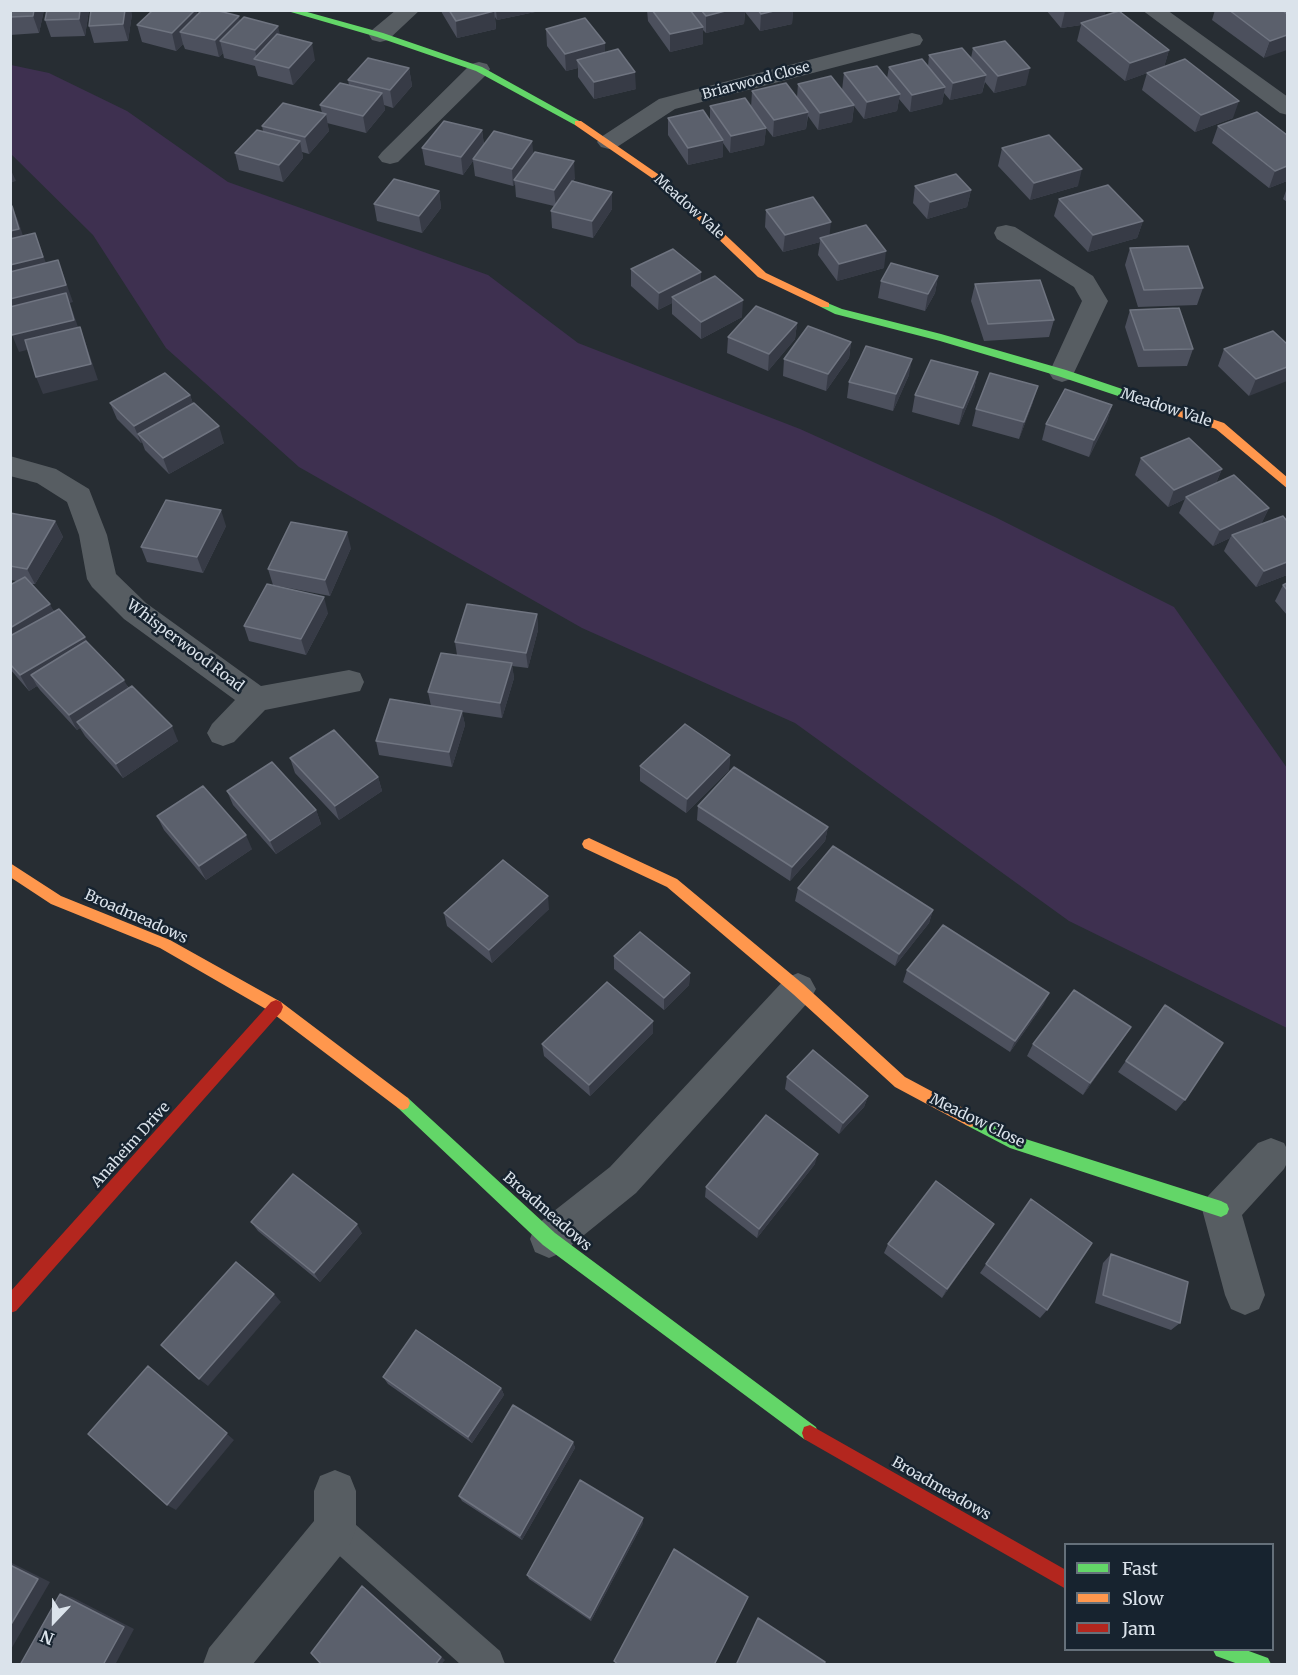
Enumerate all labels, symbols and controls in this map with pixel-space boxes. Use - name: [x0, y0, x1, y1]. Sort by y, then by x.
- street label: Briarwood Close: [700, 59, 812, 103]
- street label: Meadow Vale: [651, 171, 727, 243]
- street label: Meadow Vale: [1118, 385, 1214, 431]
- street label: Whisperwood Road: [123, 596, 247, 696]
- street label: Broadmeadows: [82, 886, 190, 948]
- street label: Meadow Close: [927, 1090, 1027, 1152]
- street label: Anaheim Drive: [88, 1099, 174, 1191]
- street label: Broadmeadows: [499, 1169, 595, 1255]
- street label: Broadmeadows: [888, 1453, 994, 1525]
- legend: [1064, 1543, 1274, 1651]
- text: Fast: [1122, 1557, 1158, 1580]
- text: Slow: [1122, 1587, 1164, 1610]
- north arrow: [24, 1591, 84, 1651]
- text: Jam: [1122, 1617, 1156, 1640]
- text: N: [38, 1626, 57, 1649]

